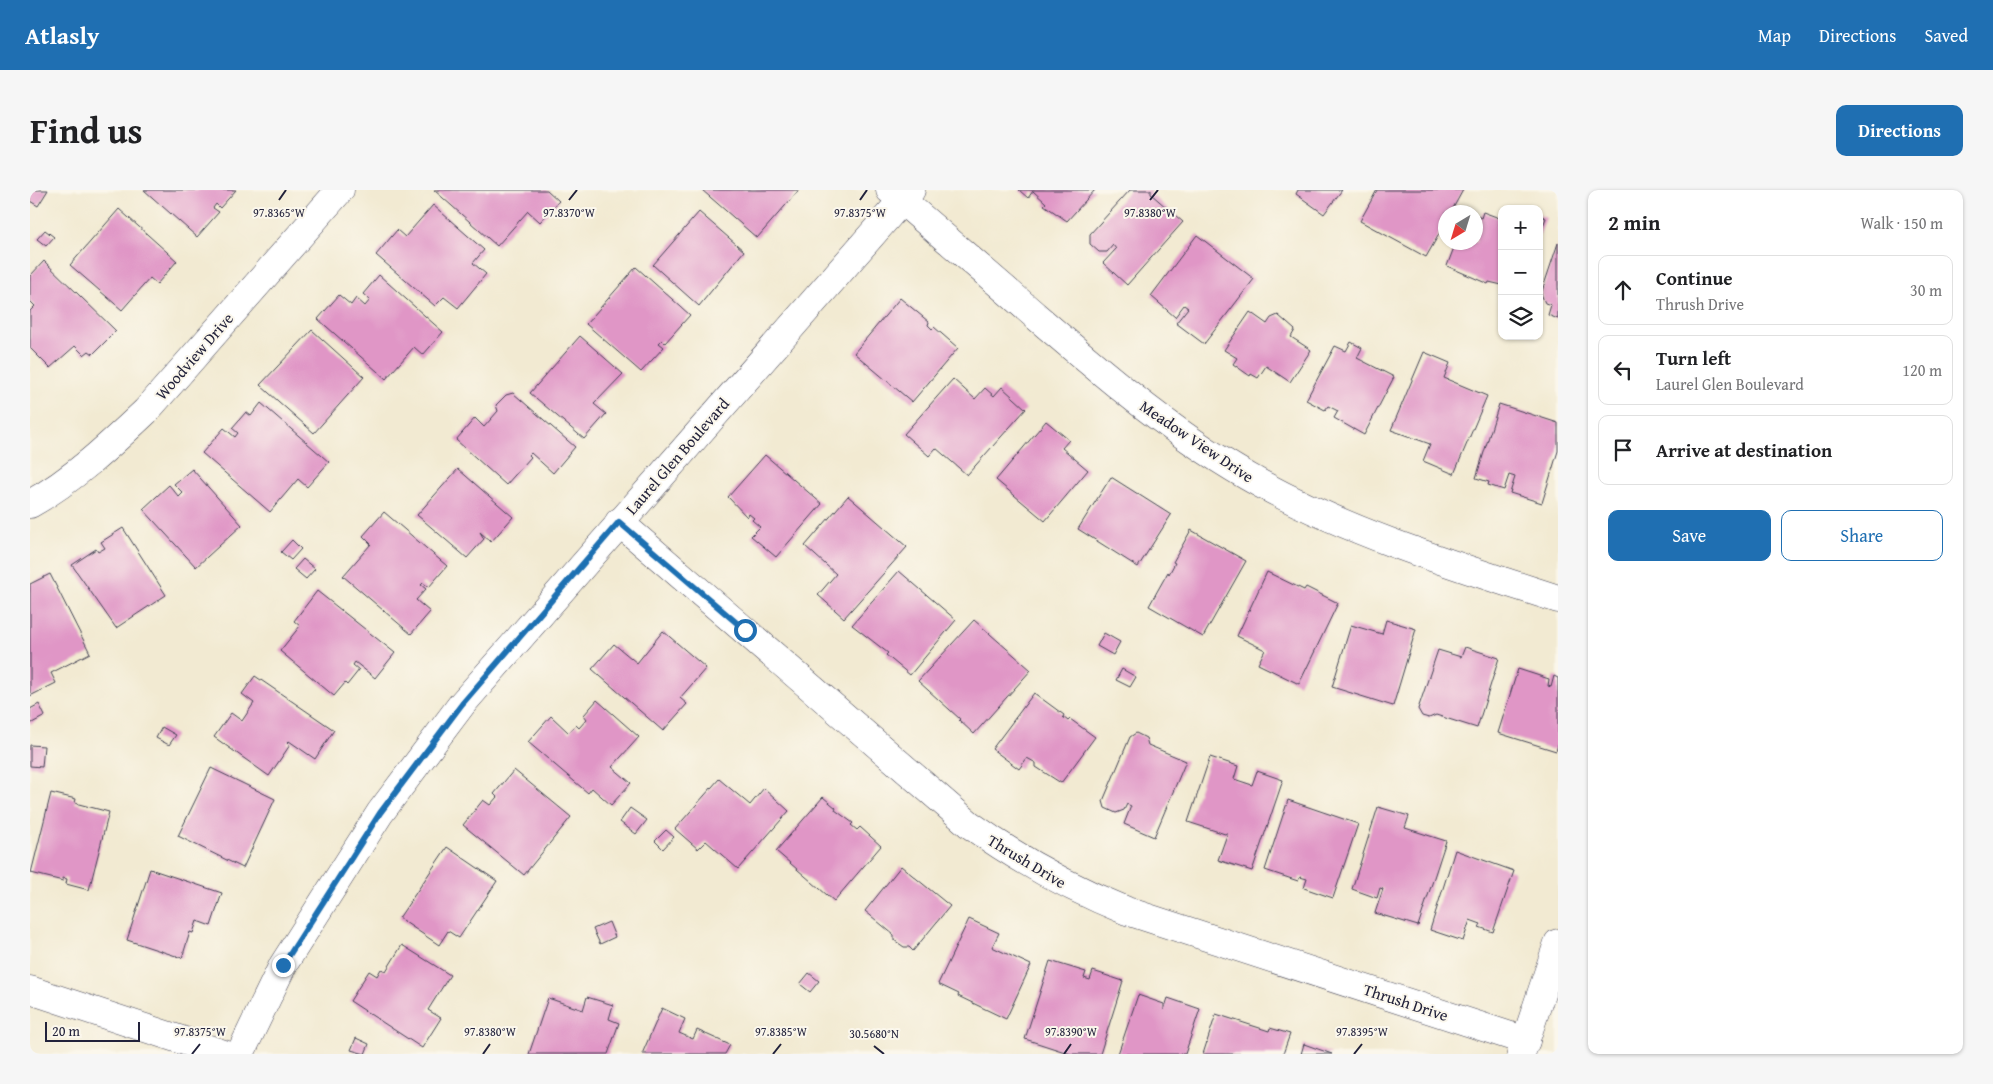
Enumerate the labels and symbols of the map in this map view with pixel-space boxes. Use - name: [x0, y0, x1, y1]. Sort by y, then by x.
- text: 97.8365°W: [253, 204, 306, 221]
- text: 97.8370°W: [543, 204, 596, 221]
- text: 97.8375°W: [834, 204, 887, 221]
- text: 97.8380°W: [1124, 204, 1177, 221]
- north arrow: [1438, 205, 1483, 250]
- street label: Woodview Drive: [149, 307, 239, 405]
- street label: Laurel Glen Boulevard: [619, 392, 735, 520]
- street label: Meadow View Drive: [1135, 394, 1259, 488]
- route start: [734, 619, 757, 642]
- street label: Thrush Drive: [983, 828, 1071, 894]
- route end: [272, 954, 295, 977]
- street label: Thrush Drive: [1360, 977, 1452, 1027]
- scale bar: [45, 1019, 140, 1042]
- text: 97.8375°W: [174, 1023, 227, 1040]
- text: 97.8380°W: [464, 1023, 517, 1040]
- text: 97.8385°W: [755, 1023, 808, 1040]
- text: 97.8390°W: [1045, 1023, 1098, 1040]
- text: 97.8395°W: [1336, 1023, 1389, 1040]
- text: 30.5680°N: [849, 1025, 899, 1042]

